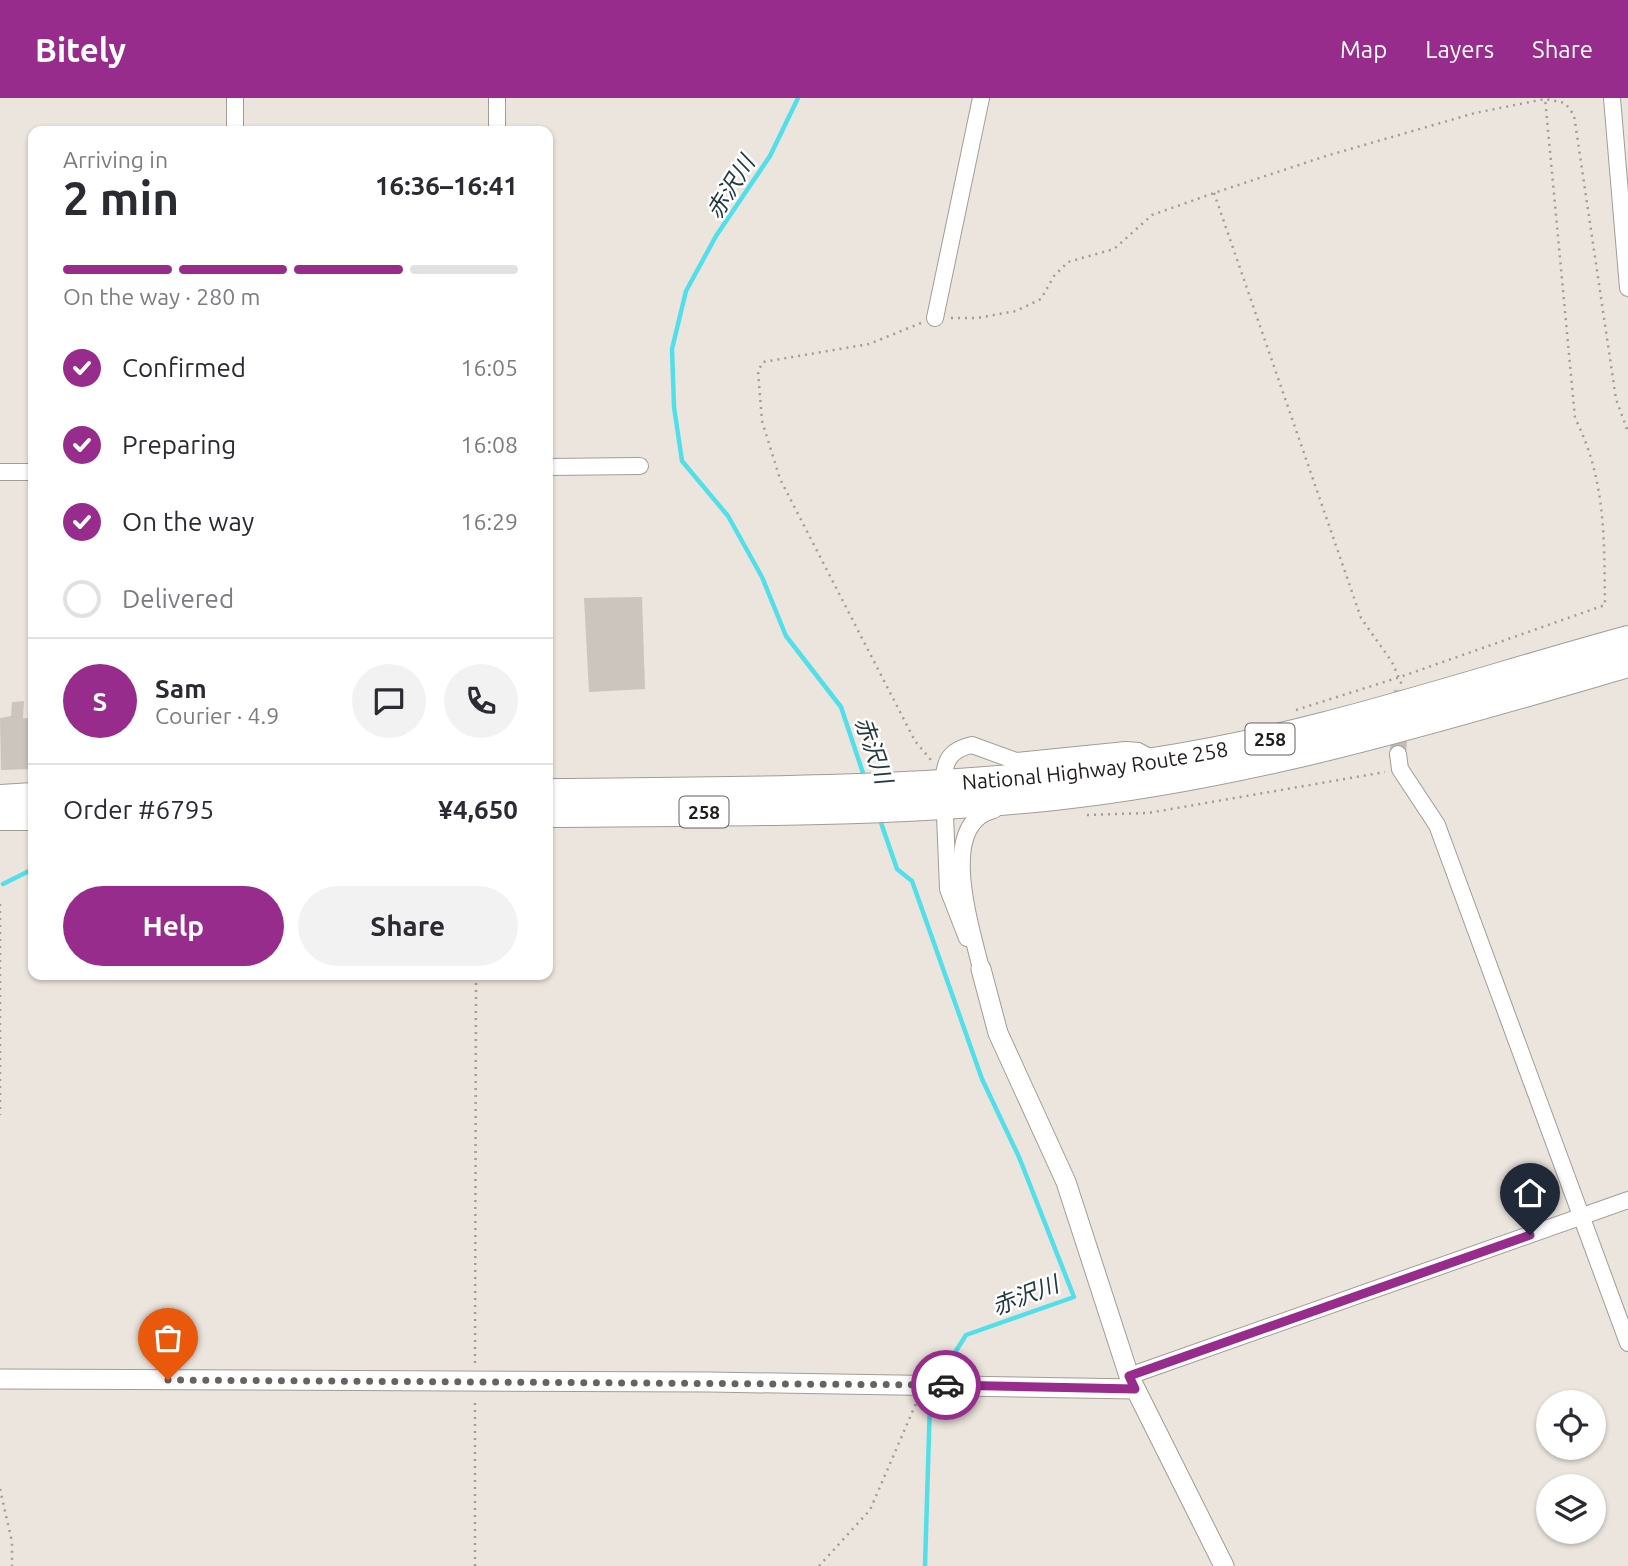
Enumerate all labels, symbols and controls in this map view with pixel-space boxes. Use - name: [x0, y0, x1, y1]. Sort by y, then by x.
- text: Bitely: [35, 31, 126, 68]
- text: Map: [1340, 36, 1387, 63]
- text: Layers: [1425, 36, 1494, 63]
- text: Share: [1532, 36, 1593, 63]
- text: Arriving in: [63, 147, 168, 172]
- water label: 赤沢川: [701, 149, 760, 223]
- text: 16:36–16:41: [375, 171, 518, 200]
- text: 2 min: [63, 172, 179, 224]
- text: On the way · 280 m: [63, 284, 260, 309]
- icon: check: [63, 349, 101, 387]
- text: Confirmed: [122, 353, 246, 382]
- text: 16:05: [460, 355, 518, 380]
- icon: check: [63, 426, 101, 464]
- text: Preparing: [122, 430, 236, 459]
- text: 16:08: [460, 432, 518, 457]
- icon: check: [63, 503, 101, 541]
- text: On the way: [122, 507, 254, 536]
- text: 16:29: [460, 509, 518, 534]
- text: Delivered: [122, 584, 234, 613]
- button: chat: [352, 664, 426, 738]
- button: phone: [444, 664, 518, 738]
- text: Sam: [155, 674, 207, 703]
- text: S: [93, 687, 107, 716]
- text: Courier · 4.9: [155, 703, 279, 728]
- water label: 赤沢川: [851, 713, 898, 790]
- road number: 258: [1246, 724, 1294, 754]
- street label: National Highway Route 258: [961, 736, 1230, 794]
- text: Order #6795: [63, 795, 214, 824]
- text: ¥4,650: [438, 795, 518, 824]
- road number: 258: [680, 796, 728, 828]
- button: Help: [63, 886, 284, 966]
- button: Share: [298, 886, 518, 966]
- pin: [1500, 1163, 1560, 1235]
- icon: home: [1511, 1174, 1549, 1212]
- water label: 赤沢川: [988, 1270, 1064, 1319]
- pin: [138, 1308, 198, 1380]
- icon: bag: [149, 1319, 187, 1357]
- courier: [911, 1350, 981, 1420]
- icon: car: [927, 1366, 965, 1404]
- map controls: [1536, 1390, 1606, 1544]
- button: locate: [1536, 1390, 1606, 1460]
- button: layers: [1536, 1474, 1606, 1544]

